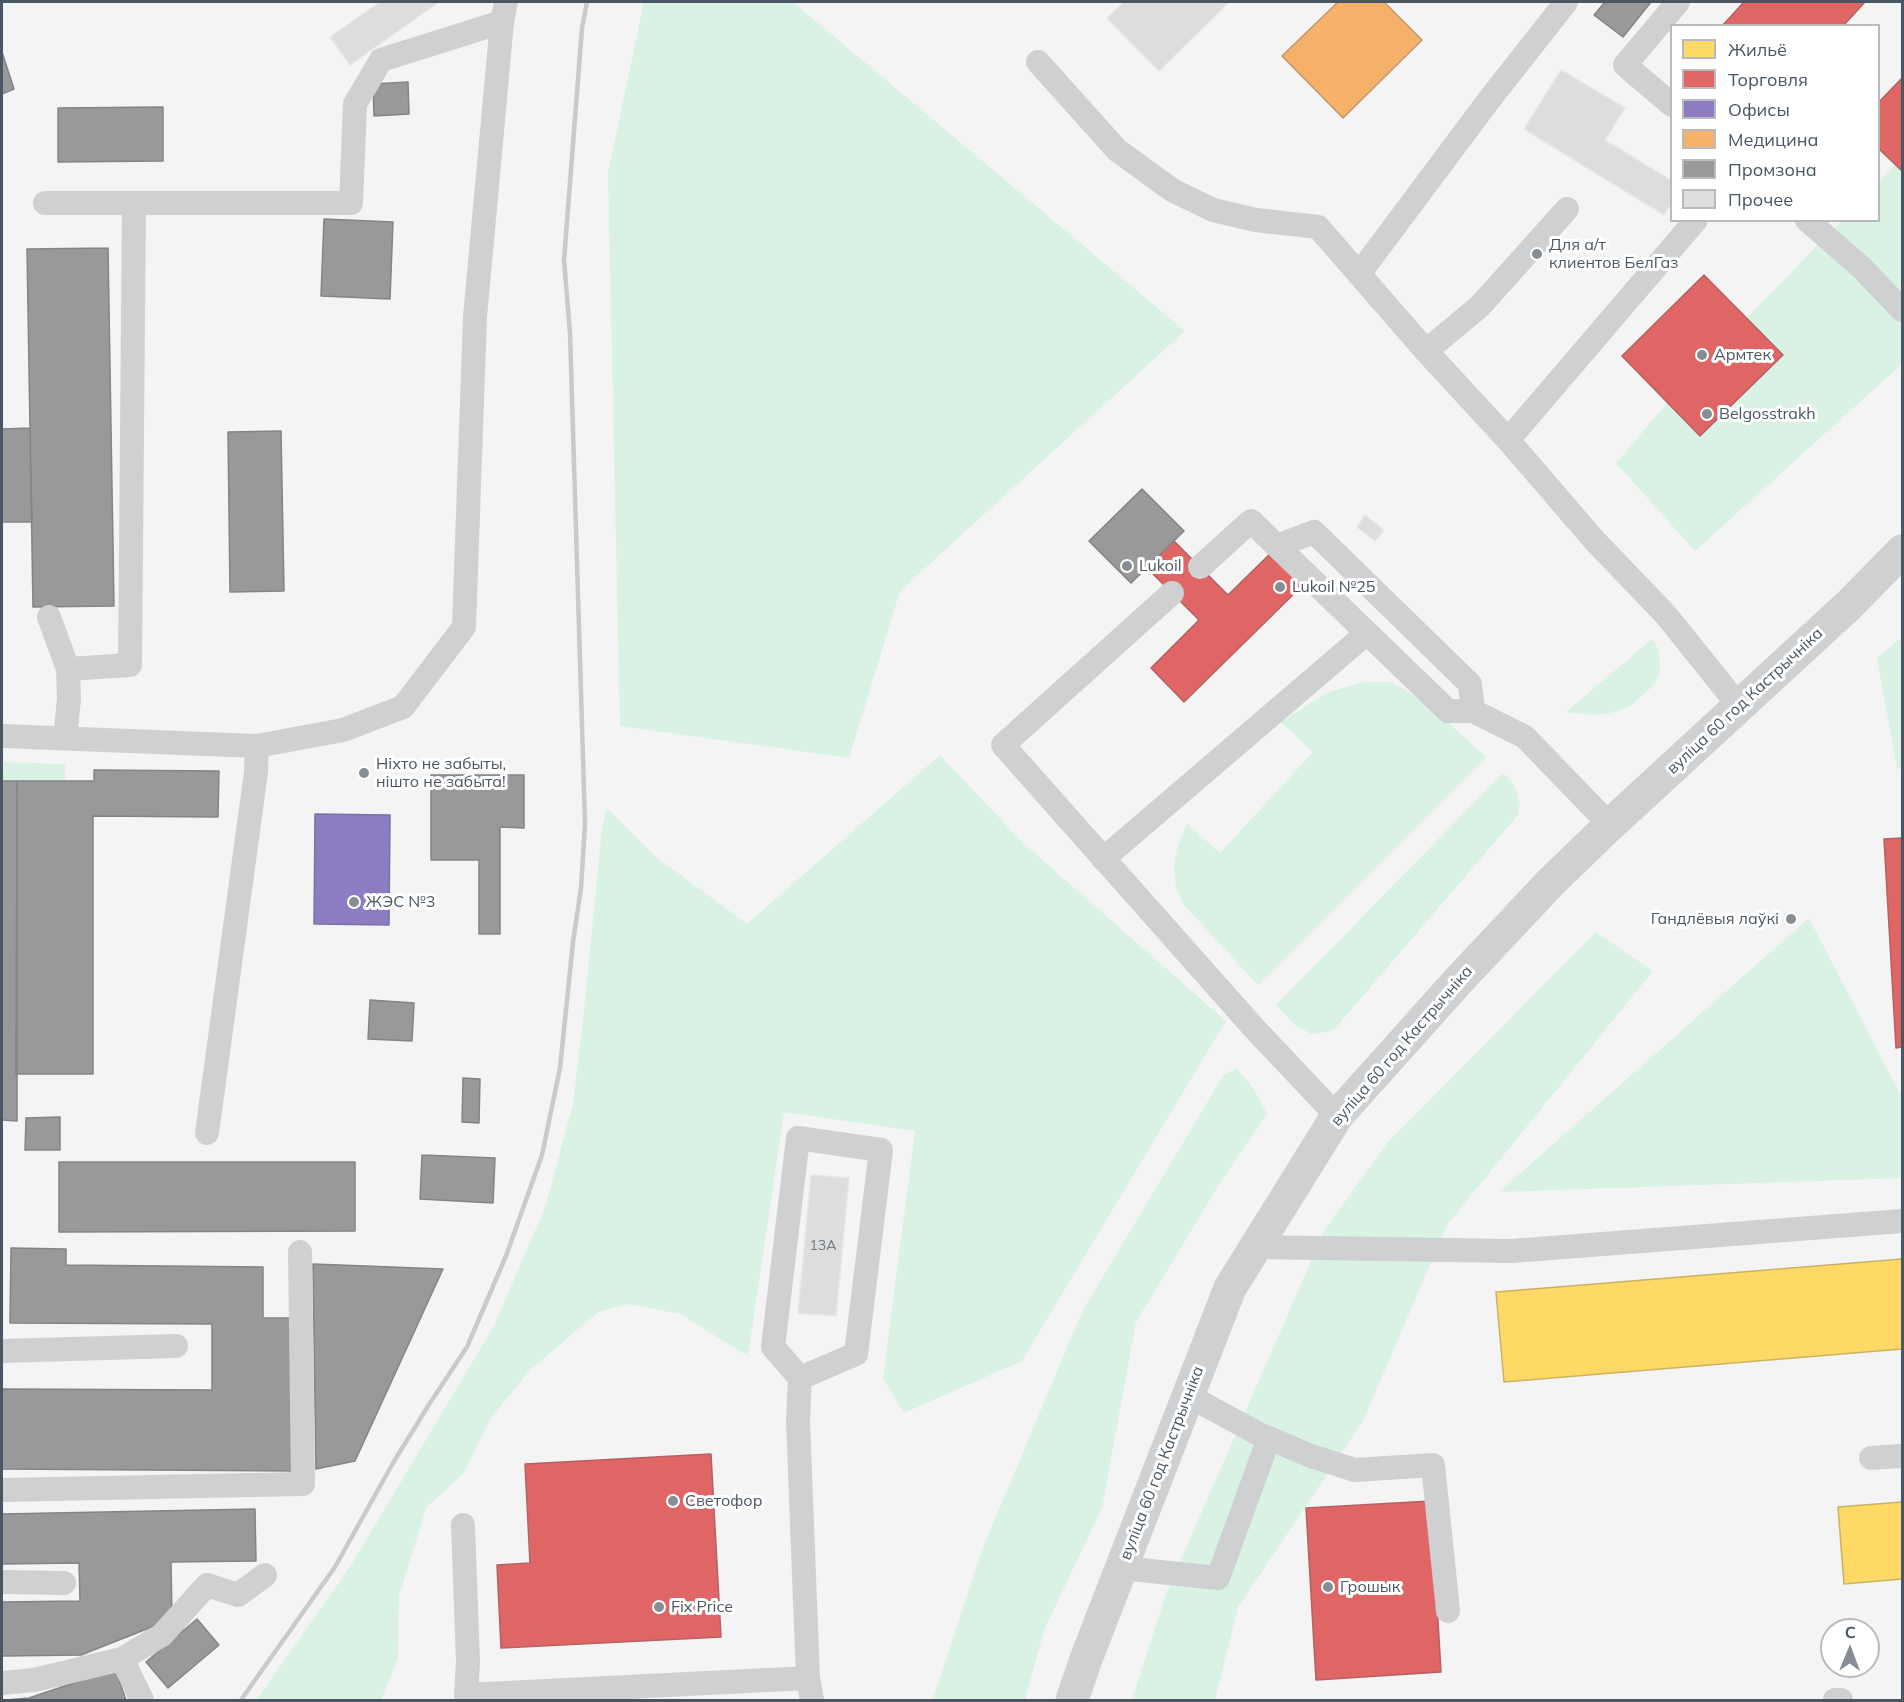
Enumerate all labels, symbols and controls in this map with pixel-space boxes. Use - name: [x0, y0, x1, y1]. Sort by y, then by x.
- legend: [1670, 24, 1880, 222]
- text: Жильё: [1728, 38, 1787, 61]
- text: Торговля: [1728, 68, 1808, 91]
- text: Офисы: [1728, 98, 1790, 121]
- text: Медицина: [1728, 128, 1819, 151]
- text: Промзона: [1728, 158, 1817, 181]
- text: Прочее: [1728, 188, 1793, 211]
- place label: Для а/т клиентов БелГаз: [1549, 235, 1678, 273]
- marker: Для а/т клиентов БелГаз: [1530, 247, 1544, 261]
- place label: Армтек: [1714, 345, 1771, 365]
- marker: Армтек: [1695, 348, 1709, 362]
- place label: Belgosstrakh: [1719, 404, 1816, 424]
- marker: Belgosstrakh: [1700, 407, 1714, 421]
- place label: Lukoil: [1139, 556, 1182, 576]
- marker: Lukoil: [1120, 559, 1134, 573]
- place label: Lukoil №25: [1292, 577, 1375, 597]
- marker: Lukoil №25: [1273, 580, 1287, 594]
- street label: вуліца 60 год Кастрычніка: [1663, 624, 1827, 778]
- place label: Ніхто не забыты, нішто не забыта!: [376, 754, 506, 792]
- marker: Ніхто не забыты, нішто не забыта!: [357, 766, 371, 780]
- place label: ЖЭС №3: [366, 892, 435, 912]
- marker: ЖЭС №3: [347, 895, 361, 909]
- place label: Гандлёвыя лаўкі: [1651, 909, 1779, 929]
- marker: Гандлёвыя лаўкі: [1784, 912, 1798, 926]
- street label: вуліца 60 год Кастрычніка: [1327, 962, 1477, 1130]
- house number: 13А: [809, 1238, 837, 1254]
- street label: вуліца 60 год Кастрычніка: [1116, 1363, 1208, 1563]
- place label: Светофор: [685, 1491, 762, 1511]
- marker: Светофор: [666, 1494, 680, 1508]
- place label: Грошык: [1340, 1577, 1400, 1597]
- marker: Грошык: [1321, 1580, 1335, 1594]
- place label: Fix Price: [671, 1597, 733, 1617]
- marker: Fix Price: [652, 1600, 666, 1614]
- north arrow: [1820, 1618, 1880, 1678]
- text: С: [1845, 1622, 1856, 1642]

